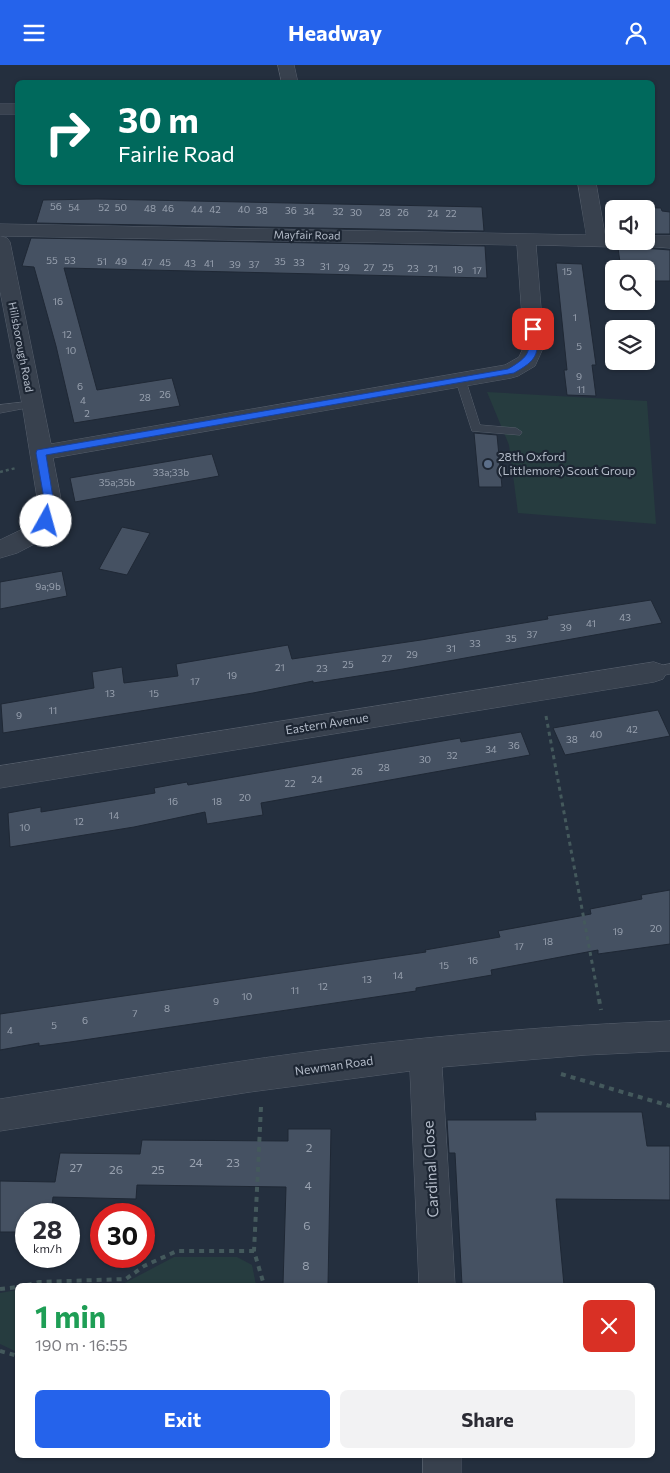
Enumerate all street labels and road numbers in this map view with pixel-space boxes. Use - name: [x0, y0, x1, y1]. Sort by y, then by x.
- street label: Mayfair Road: [274, 227, 340, 242]
- street label: Hillsborough Road: [6, 301, 37, 393]
- street label: Eastern Avenue: [284, 710, 369, 736]
- street label: Newman Road: [294, 1053, 374, 1077]
- street label: Cardinal Close: [418, 1120, 442, 1218]

